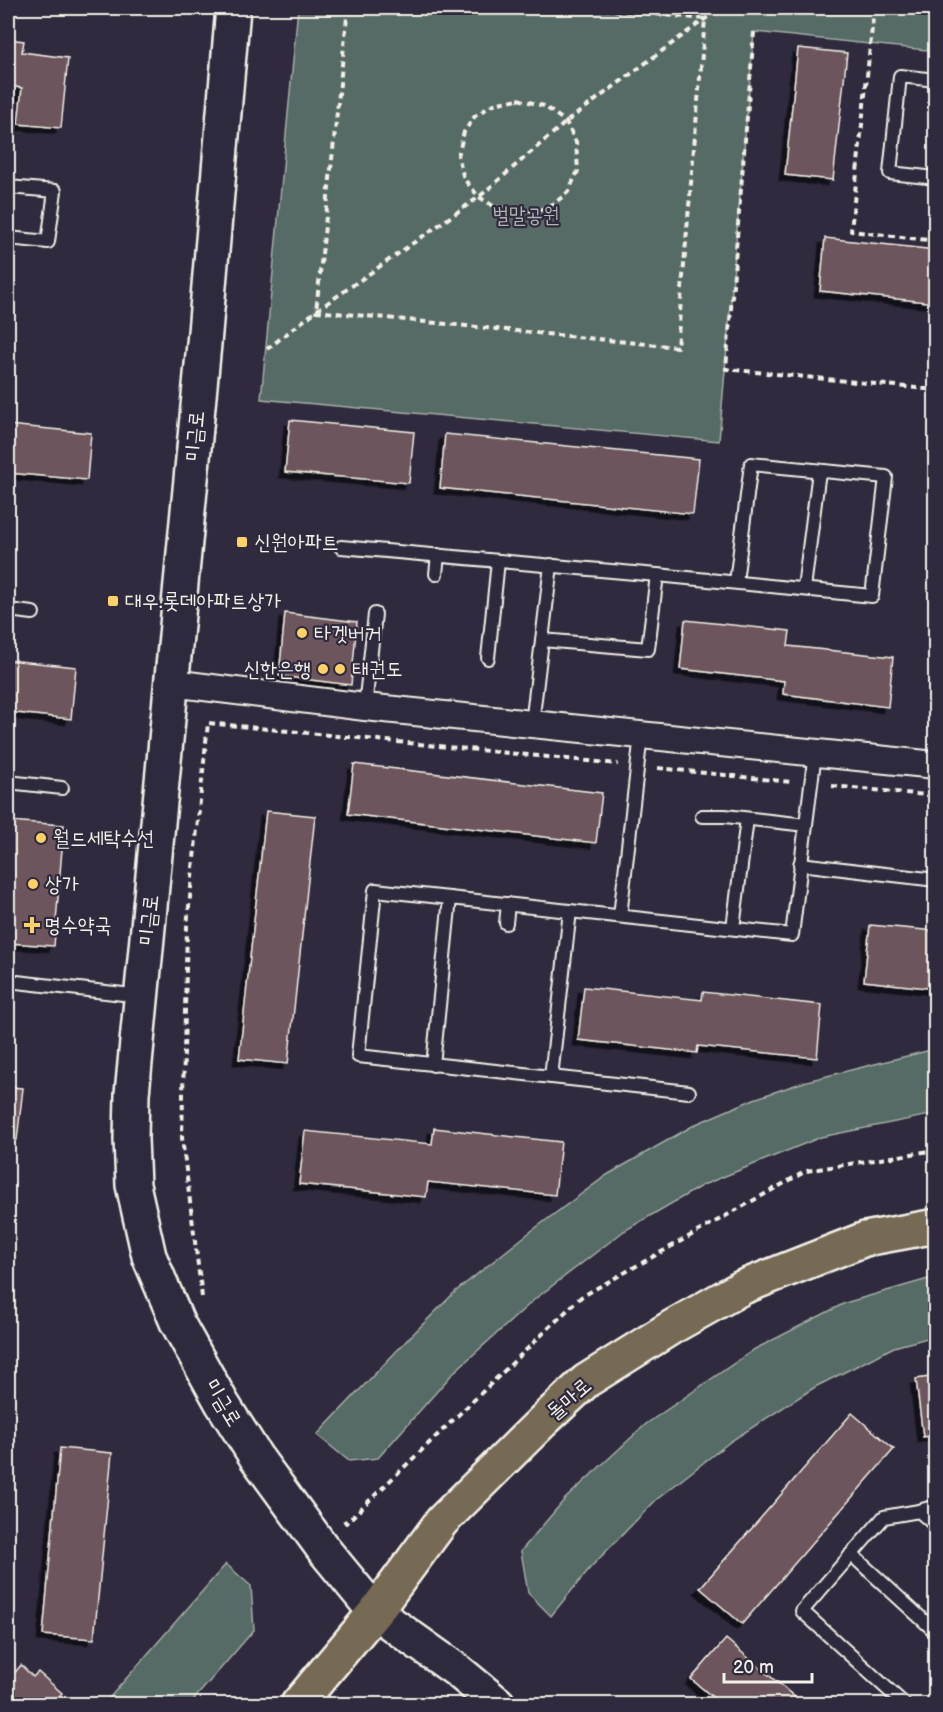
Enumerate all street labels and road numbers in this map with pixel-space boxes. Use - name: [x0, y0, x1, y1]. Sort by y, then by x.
- street label: 미금로: [180, 410, 210, 462]
- street label: 미금로: [134, 893, 164, 947]
- street label: 돌마로: [542, 1373, 596, 1425]
- street label: 미금로: [199, 1375, 247, 1431]

